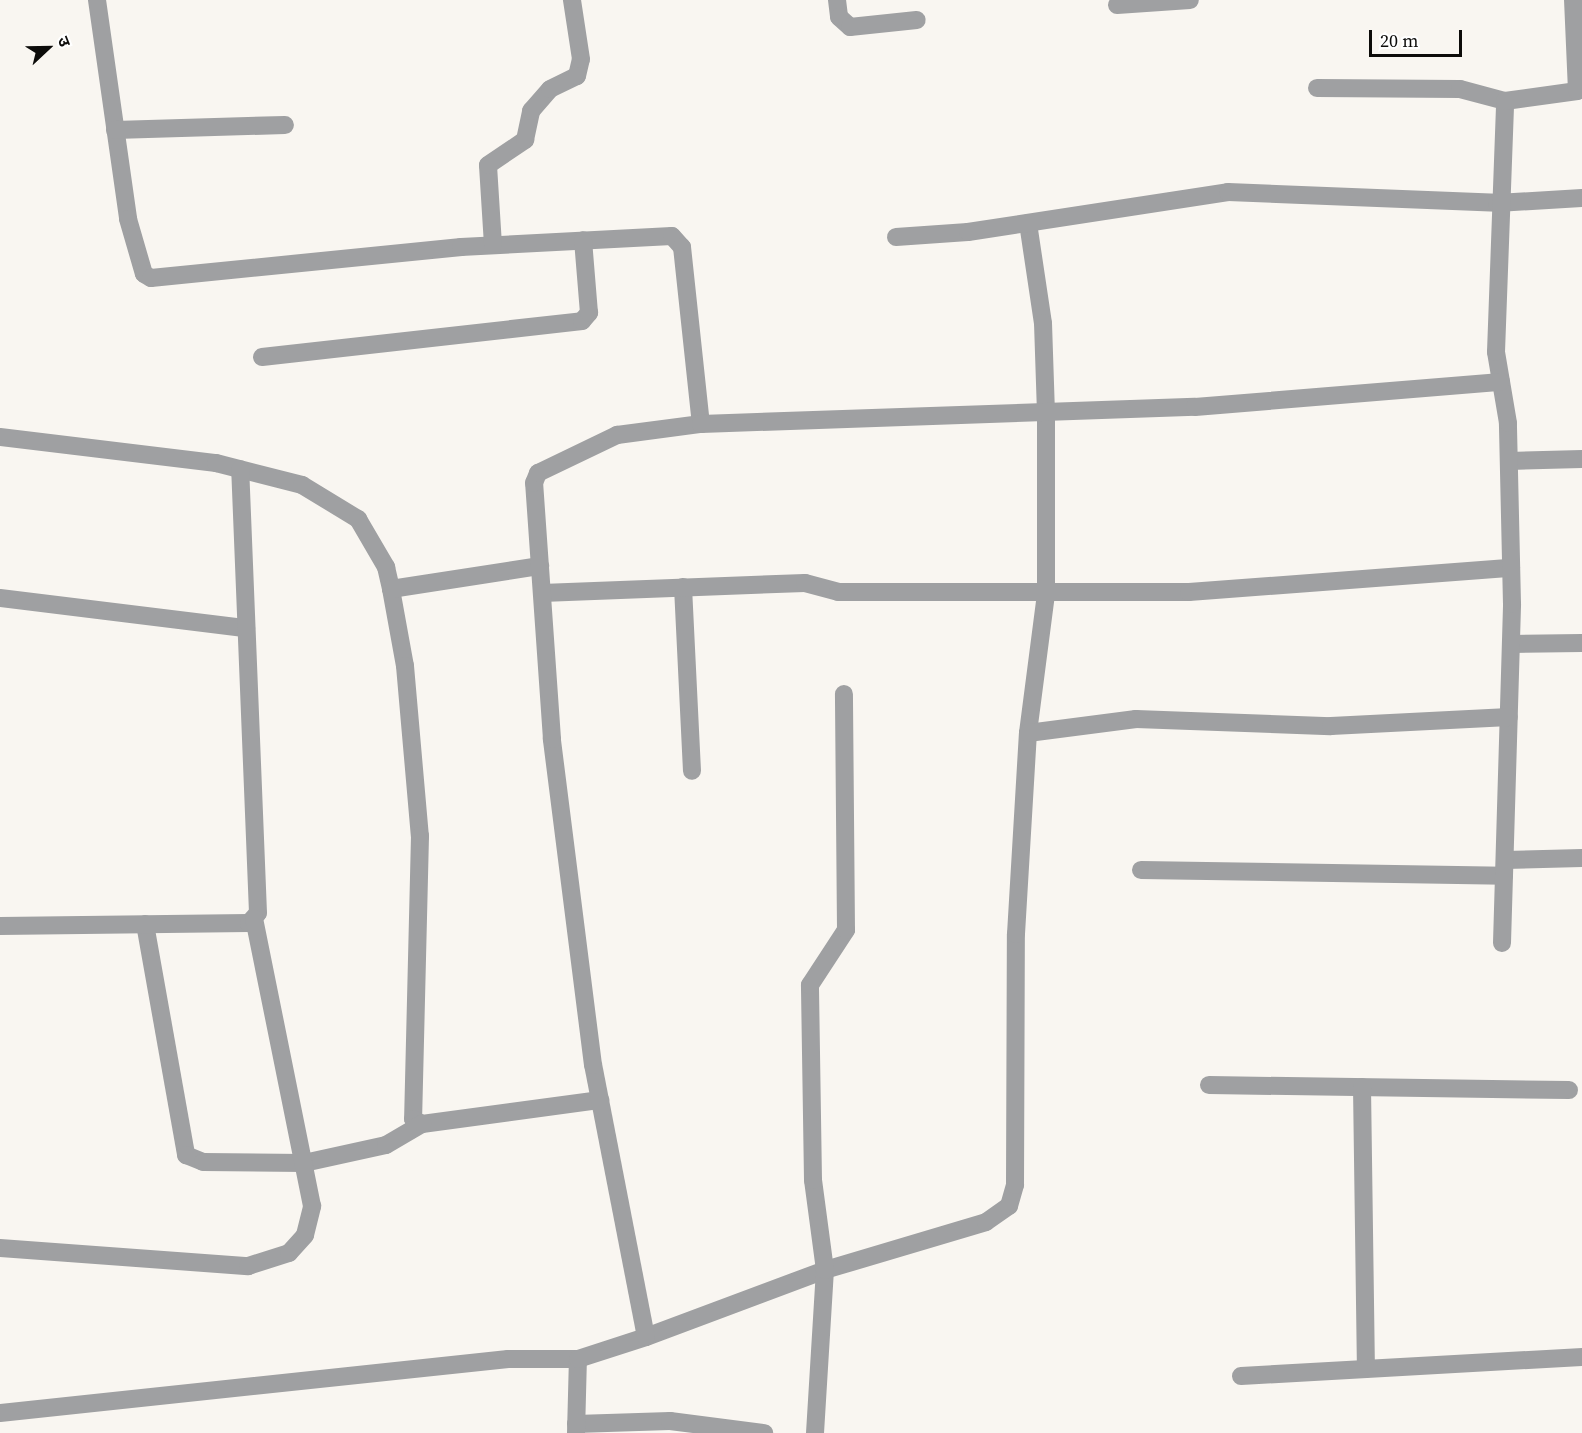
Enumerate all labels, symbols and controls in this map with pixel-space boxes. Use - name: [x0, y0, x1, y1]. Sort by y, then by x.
- north arrow: [18, 18, 78, 78]
- scale bar: [1372, 18, 1465, 56]
- text: 20 m: [1380, 28, 1418, 53]
- text: उ: [53, 33, 77, 50]

